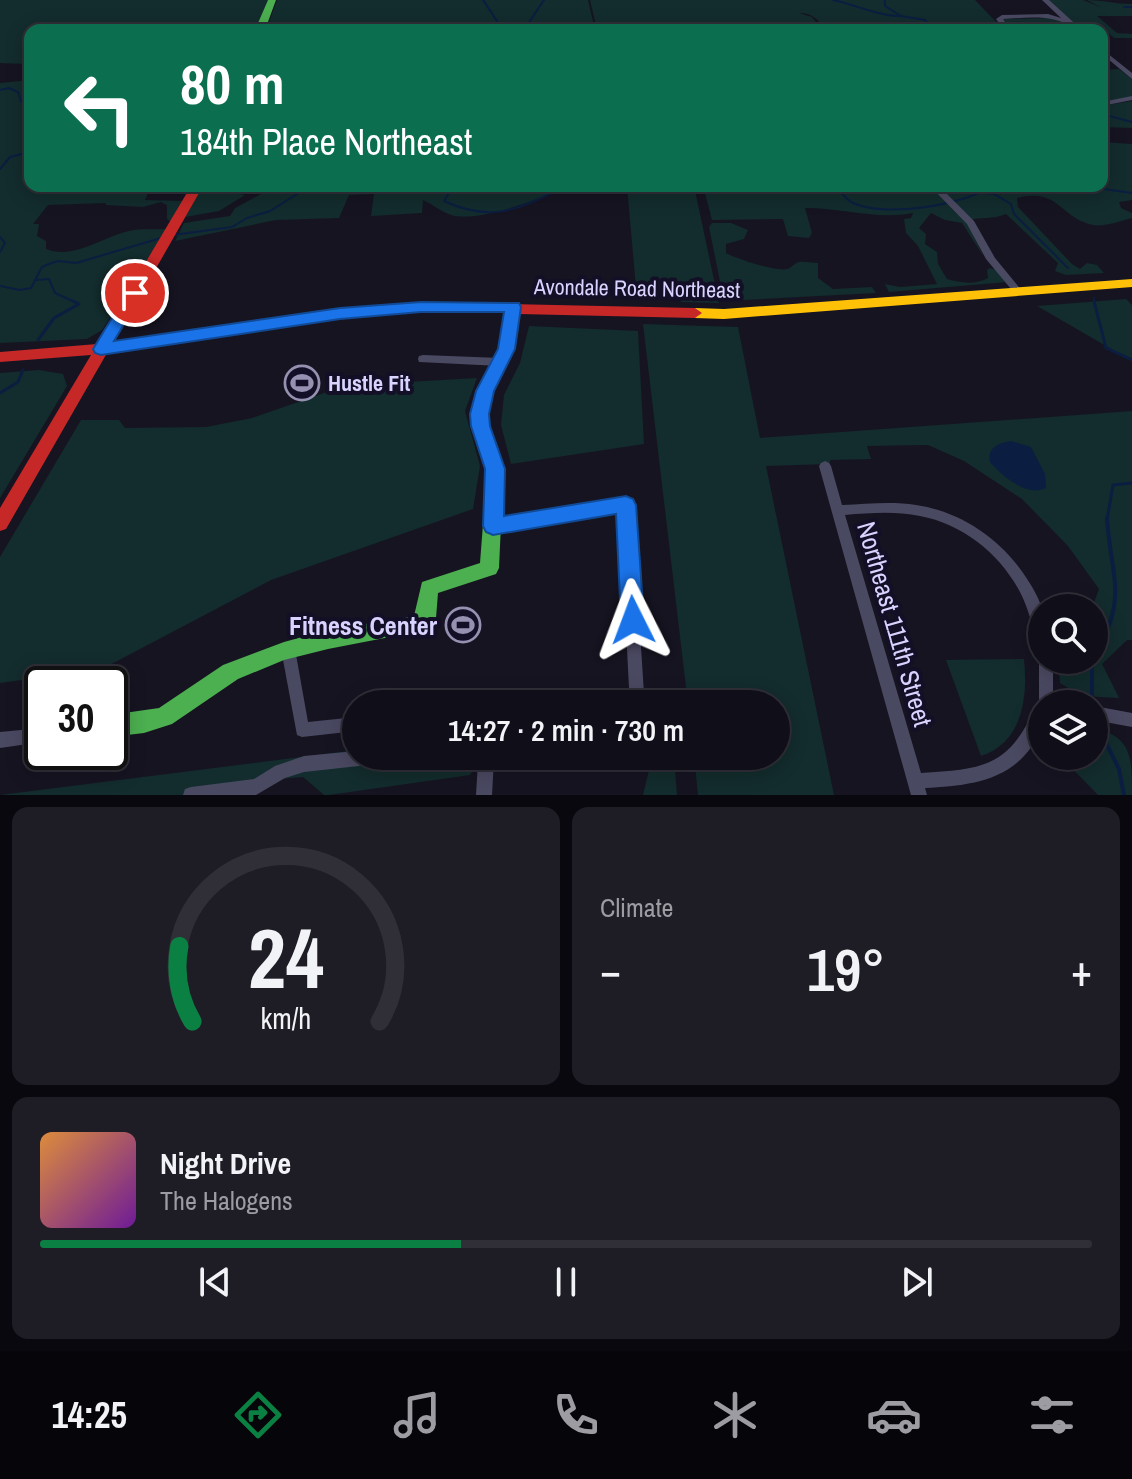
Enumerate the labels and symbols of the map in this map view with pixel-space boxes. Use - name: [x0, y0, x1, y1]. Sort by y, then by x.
- pin: [101, 259, 169, 327]
- street label: Avondale Road Northeast: [533, 271, 740, 305]
- sports icon: Hustle Fit: [283, 364, 321, 402]
- place label: Hustle Fit: [328, 368, 410, 398]
- street label: Northeast 111th Street: [849, 518, 941, 730]
- position arrow: [591, 578, 675, 662]
- sports icon: Fitness Center: [444, 606, 482, 644]
- place label: Fitness Center: [289, 608, 438, 643]
- speed limit sign: 30: [24, 666, 128, 770]

